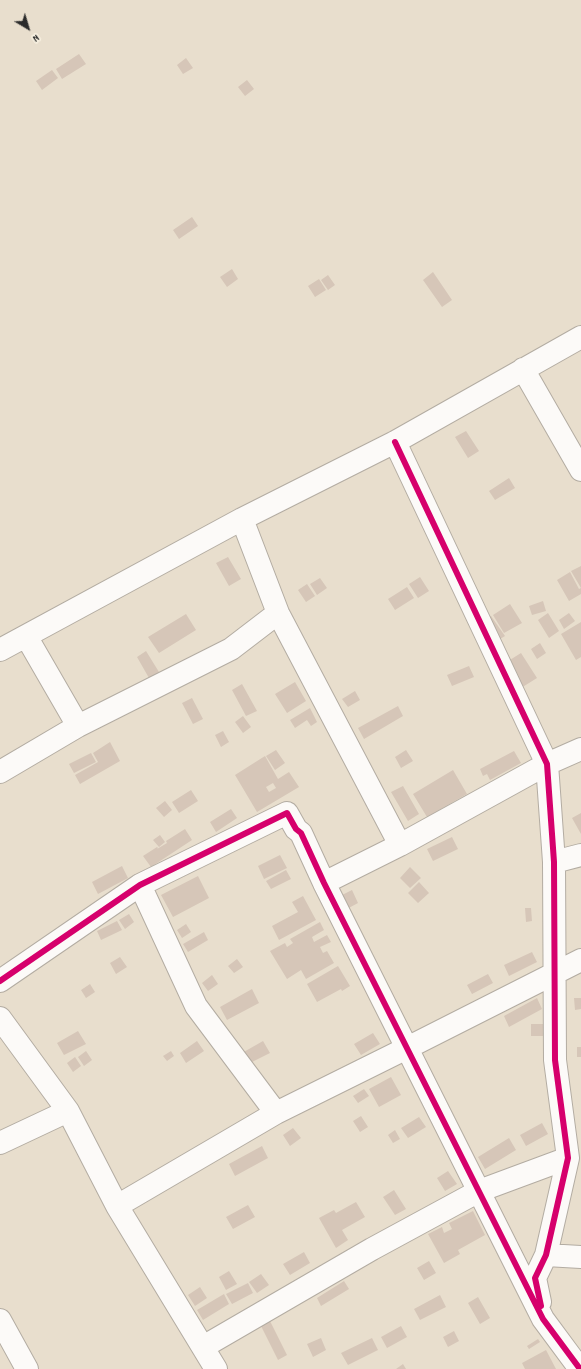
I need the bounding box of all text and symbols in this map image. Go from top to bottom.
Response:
north arrow [8,8,48,48]
text: N [28,29,42,45]

